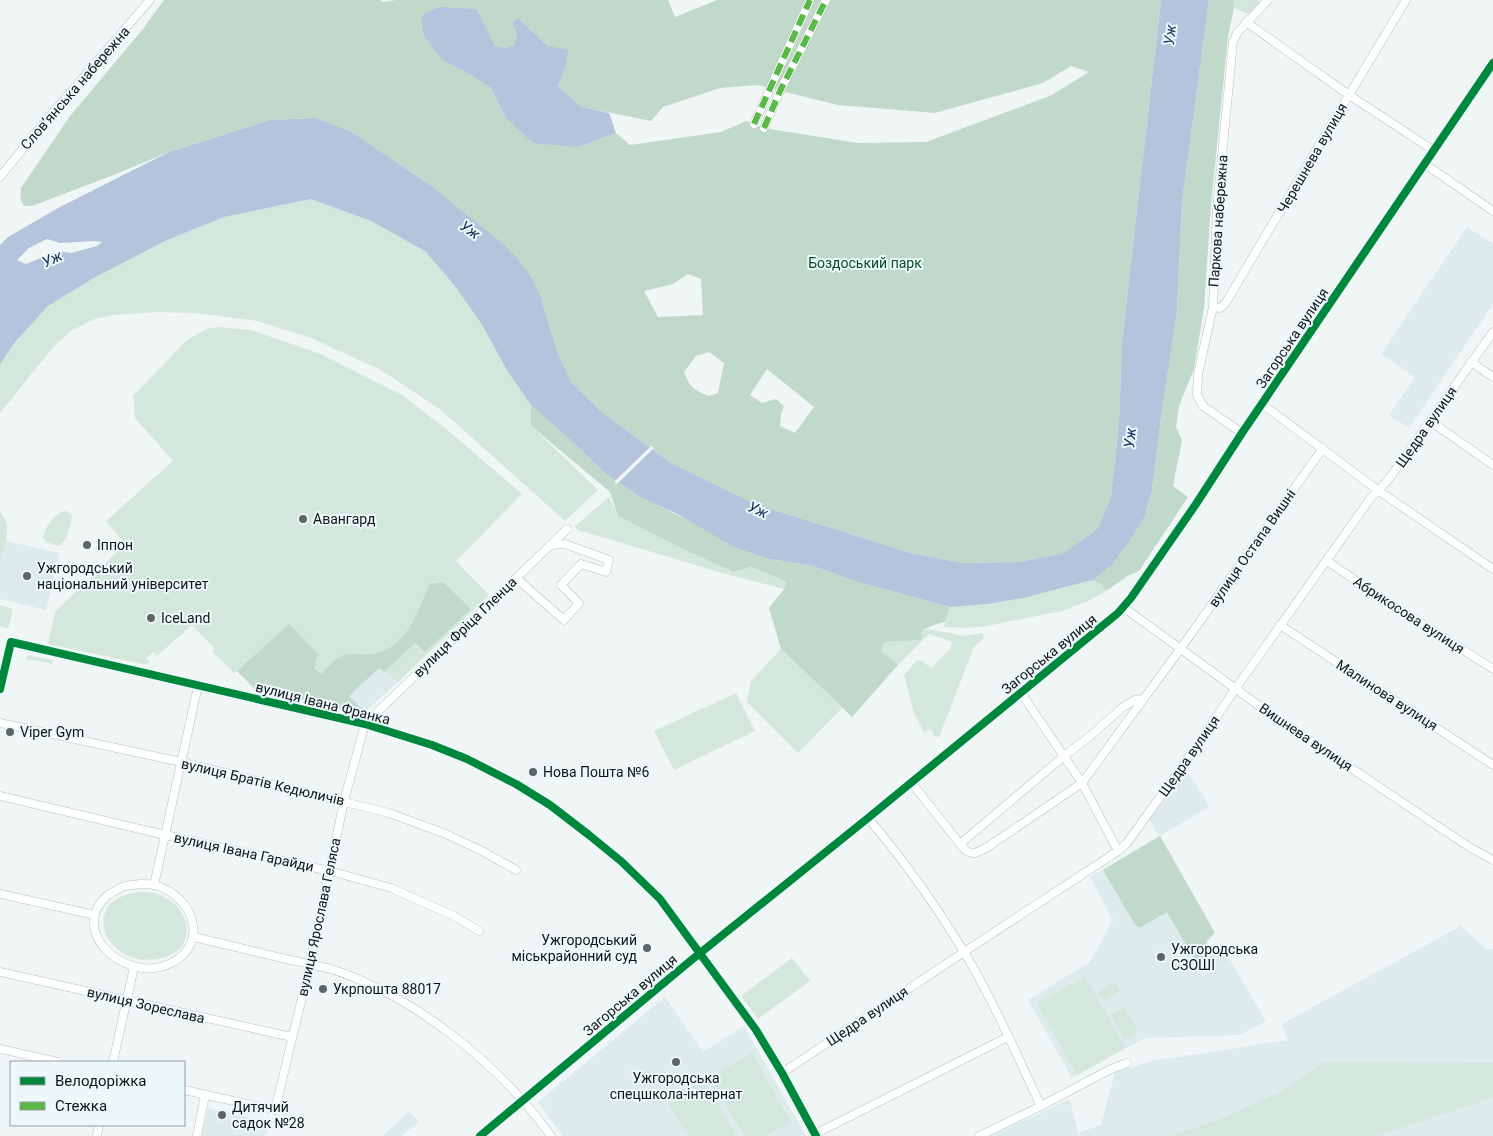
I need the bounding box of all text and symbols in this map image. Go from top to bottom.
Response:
street label: Словʼянська набережна [17,23,133,153]
water label: Уж [1160,23,1180,46]
street label: Черешнева вулиця [1274,100,1350,216]
street label: Паркова набережна [1205,154,1231,288]
water label: Уж [457,217,484,244]
water label: Уж [39,246,66,271]
park label: Боздоський парк [808,255,922,271]
street label: Загорська вулиця [1252,285,1332,391]
street label: Щедра вулиця [1392,384,1460,470]
water label: Уж [1120,426,1140,449]
street label: вулиця Остапа Вишні [1205,486,1299,610]
water label: Уж [745,498,772,523]
place label: Авангард [313,511,376,527]
marker: Авангард [297,513,309,525]
place label: Іппон [97,537,133,553]
marker: Іппон [81,539,93,551]
place label: Ужгородський національний університет [37,560,209,592]
marker: Ужгородський національний університет [21,570,33,582]
street label: Абрикосова вулиця [1351,573,1467,657]
street label: вулиця Фріца Гленца [410,574,520,680]
place label: IceLand [161,610,210,626]
street label: Загорська вулиця [998,611,1100,697]
marker: IceLand [145,612,157,624]
street label: Малинова вулиця [1333,656,1441,734]
street label: вулиця Івана Франка [254,679,392,727]
street label: Вишнева вулиця [1256,700,1356,774]
street label: Щедра вулиця [1155,713,1223,799]
place label: Viper Gym [20,724,84,740]
marker: Viper Gym [4,726,16,738]
street label: вулиця Братів Кедюличів [180,755,346,809]
place label: Нова Пошта №6 [543,764,649,780]
marker: Нова Пошта №6 [527,766,539,778]
street label: вулиця Івана Гарайди [173,829,315,875]
street label: вулиця Ярослава Геляса [294,836,344,998]
place label: Ужгородський міськрайонний суд [511,932,638,964]
place label: Ужгородська СЗОШІ [1171,941,1258,973]
marker: Ужгородський міськрайонний суд [641,942,653,954]
street label: Загорська вулиця [580,951,680,1039]
marker: Ужгородська СЗОШІ [1155,951,1167,963]
place label: Укрпошта 88017 [333,981,441,997]
marker: Укрпошта 88017 [317,983,329,995]
street label: Щедра вулиця [823,983,911,1049]
street label: вулиця Зореслава [86,984,206,1026]
marker: Ужгородська спецшкола-інтернат [670,1056,682,1068]
legend [10,1061,185,1126]
place label: Ужгородська спецшкола-інтернат [610,1070,743,1102]
text: Велодоріжка [55,1072,146,1090]
text: Стежка [55,1097,107,1115]
place label: Дитячий садок №28 [232,1099,305,1131]
marker: Дитячий садок №28 [216,1109,228,1121]

